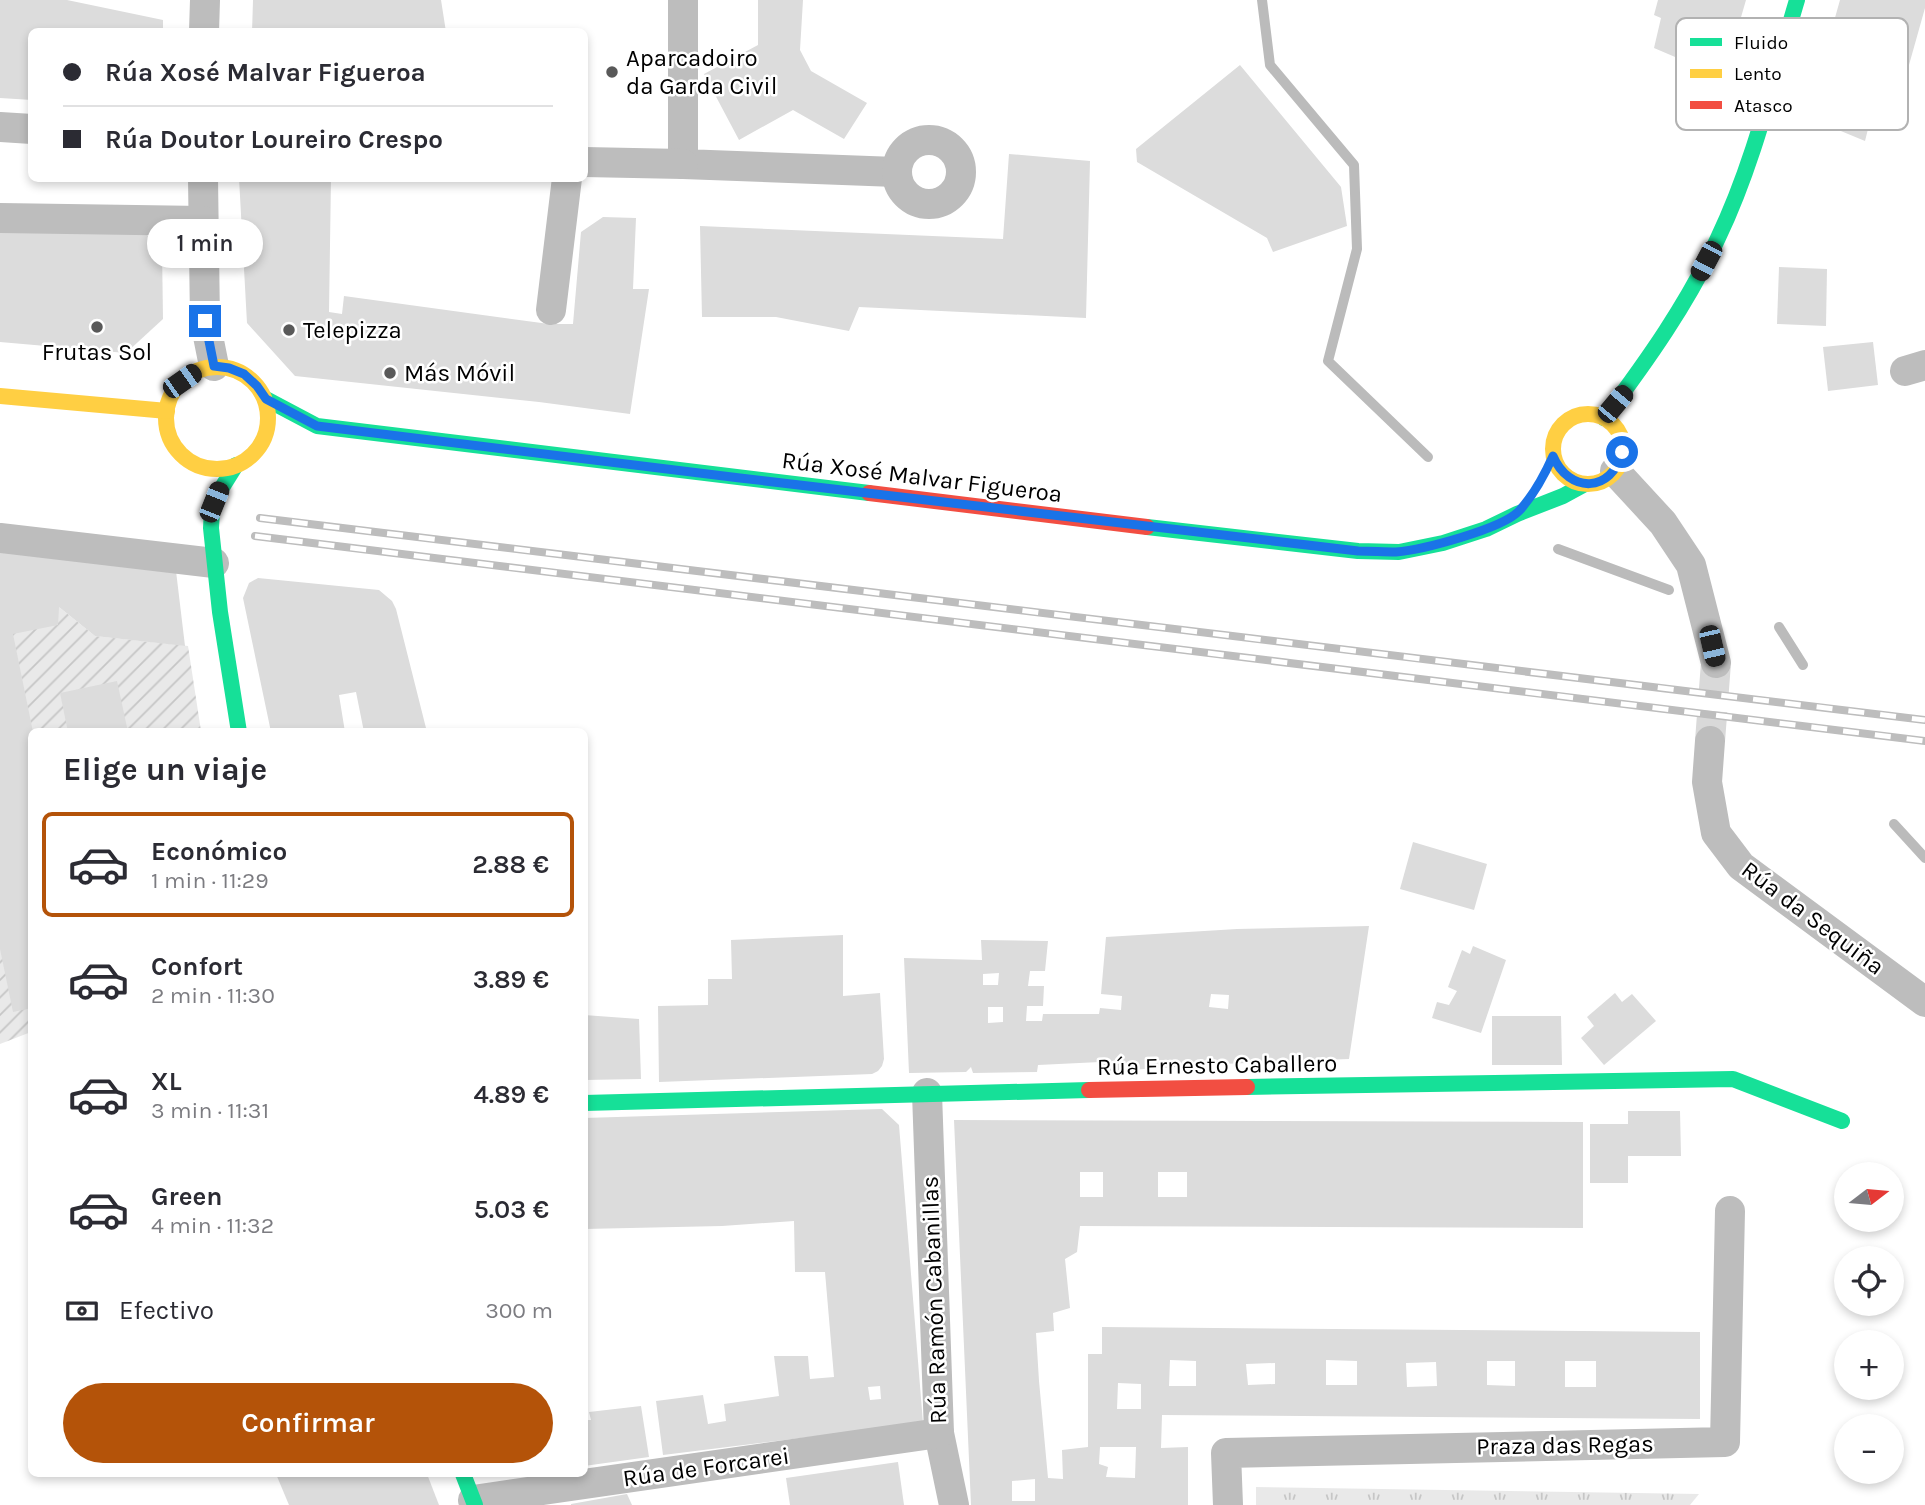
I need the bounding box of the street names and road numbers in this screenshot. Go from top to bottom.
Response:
street label: Rúa Xosé Malvar Figueroa [780,446,1064,508]
street label: Rúa da Sequiña [1736,855,1890,981]
street label: Rúa Ernesto Caballero [1097,1049,1337,1081]
street label: Rúa Ramón Cabanillas [916,1176,952,1424]
street label: Praza das Regas [1476,1429,1654,1461]
street label: Rúa de Forcarei [621,1441,791,1493]

